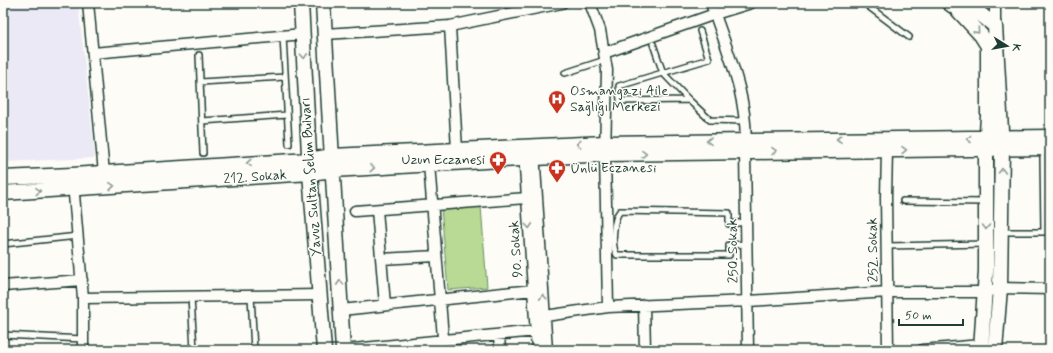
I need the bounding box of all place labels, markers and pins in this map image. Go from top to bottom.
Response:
place label: Osmangazi Aile Sağlığı Merkezi [570,82,668,116]
hospital icon: Osmangazi Aile Sağlığı Merkezi [547,89,567,114]
pharmacy icon: Uzun Eczanesi [488,150,508,175]
place label: Uzun Eczanesi [402,151,485,169]
pharmacy icon: Ünlü Eczanesi [547,158,567,183]
place label: Ünlü Eczanesi [570,159,656,177]

